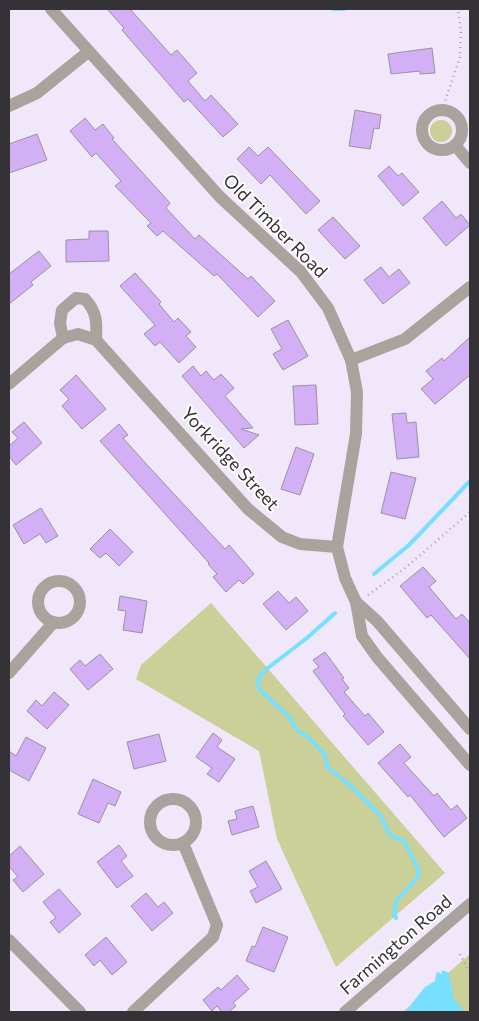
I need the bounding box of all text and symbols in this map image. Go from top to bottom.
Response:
street label: Old Timber Road [219,169,332,282]
street label: Yorkridge Street [177,402,284,515]
street label: Farmington Road [335,890,456,999]

